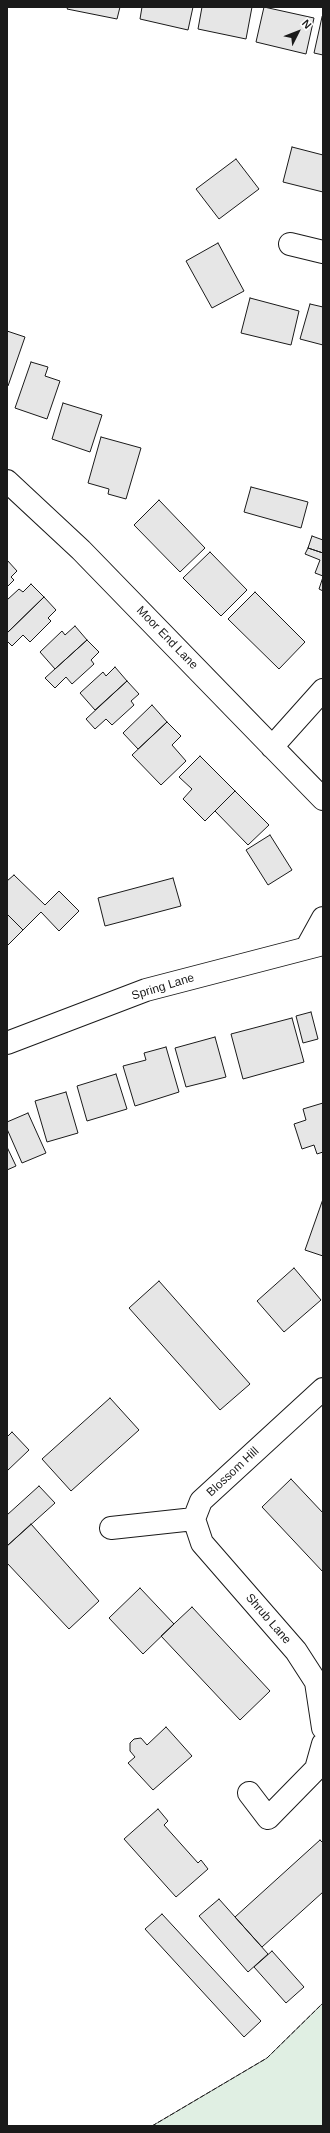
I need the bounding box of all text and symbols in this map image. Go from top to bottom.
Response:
north arrow [278,12,318,52]
text: N [300,17,314,31]
street label: Moor End Lane [133,603,201,673]
street label: Spring Lane [130,971,196,1003]
street label: Blossom Hill [204,1444,262,1500]
street label: Shrub Lane [242,1591,294,1647]

